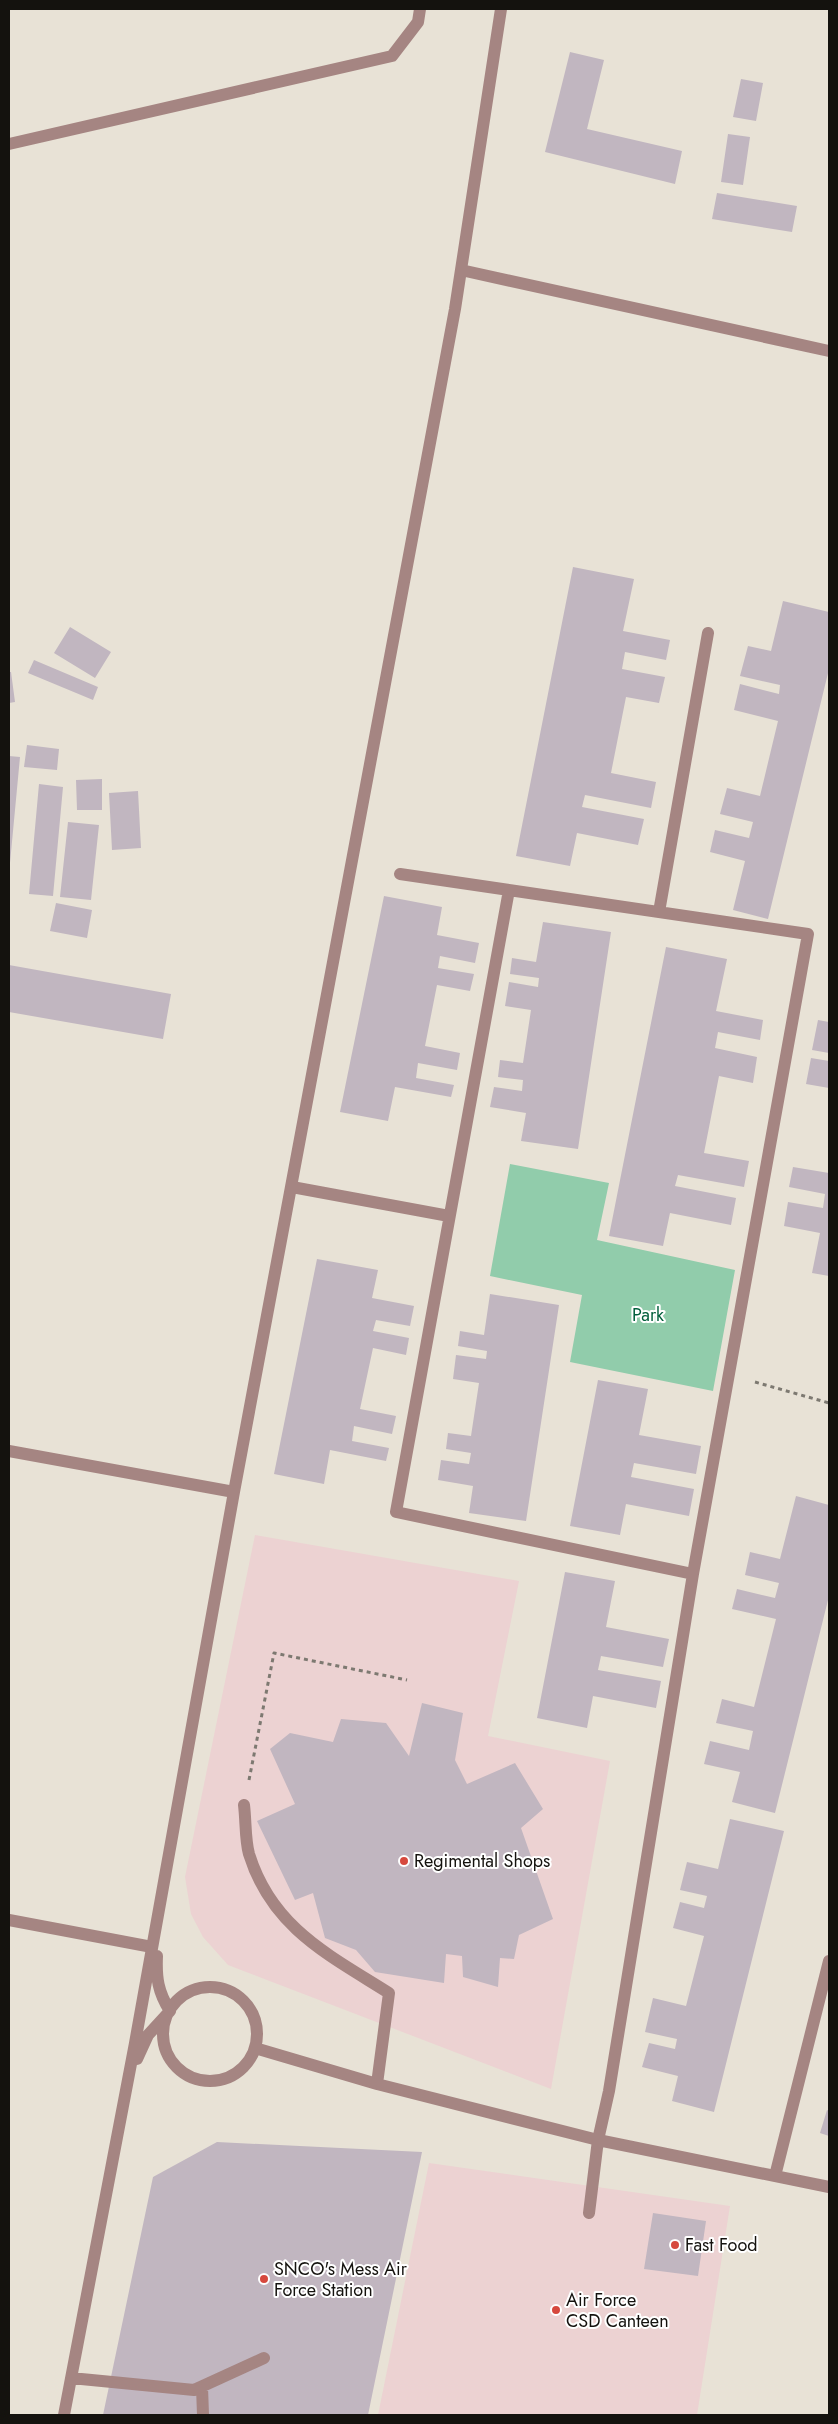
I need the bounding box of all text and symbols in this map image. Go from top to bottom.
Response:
park label: Park [632,1302,664,1328]
place label: Regimental Shops [414,1848,550,1874]
marker: Regimental Shops [398,1855,410,1867]
place label: Fast Food [685,2232,757,2258]
marker: Fast Food [669,2239,681,2251]
place label: SNCO's Mess Air Force Station [274,2256,408,2303]
marker: SNCO's Mess Air Force Station [258,2273,270,2285]
place label: Air Force CSD Canteen [566,2287,669,2334]
marker: Air Force CSD Canteen [550,2304,562,2316]

